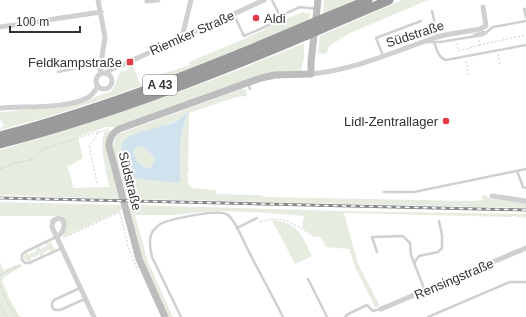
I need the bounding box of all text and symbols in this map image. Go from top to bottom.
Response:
scale bar [10,8,80,34]
street label: Riemker Straße [147,8,237,58]
place label: Aldi [264,11,286,26]
marker: Aldi [251,13,261,23]
text: 100 m [16,15,49,29]
street label: Südstraße [384,18,446,50]
place label: Feldkampstraße [28,55,122,70]
marker: Feldkampstraße [125,57,135,67]
road number: A 43 [143,75,177,95]
place label: Lidl-Zentrallager [344,114,439,129]
marker: Lidl-Zentrallager [441,116,451,126]
street label: Südstraße [115,150,145,212]
street label: Rensingstraße [412,256,496,302]

